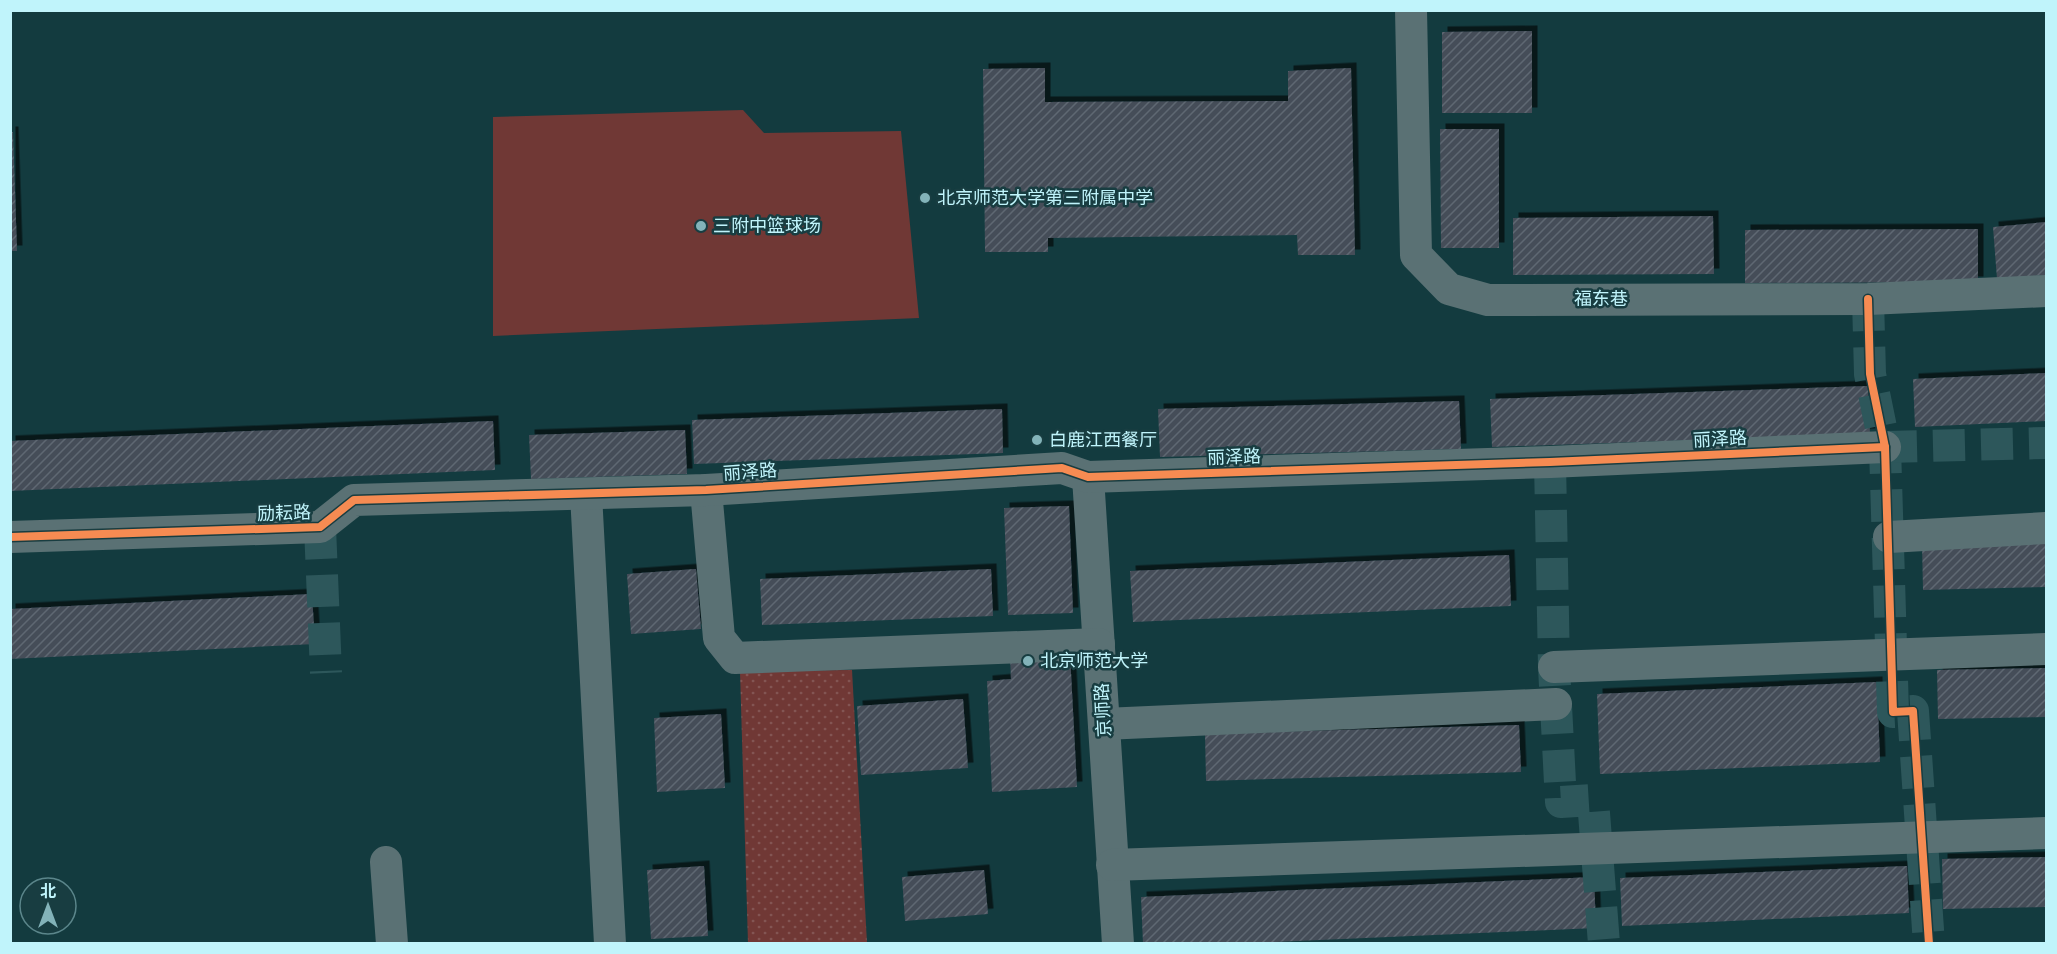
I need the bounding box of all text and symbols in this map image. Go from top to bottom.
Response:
place label: 北京师范大学第三附属中学 [937,187,1153,209]
marker: 北京师范大学第三附属中学 [918,191,932,205]
place label: 三附中篮球场 [713,215,821,237]
marker: 三附中篮球场 [694,219,708,233]
street label: 福东巷 [1574,288,1628,310]
street label: 丽泽路 [1692,427,1748,451]
place label: 白鹿江西餐厅 [1049,429,1157,451]
marker: 白鹿江西餐厅 [1030,433,1044,447]
street label: 丽泽路 [1207,445,1261,469]
street label: 丽泽路 [722,459,778,485]
street label: 励耘路 [257,501,311,525]
place label: 北京师范大学 [1040,650,1148,672]
marker: 北京师范大学 [1021,654,1035,668]
street label: 京师路 [1091,682,1115,738]
north arrow [18,876,78,936]
text: 北 [40,882,56,901]

